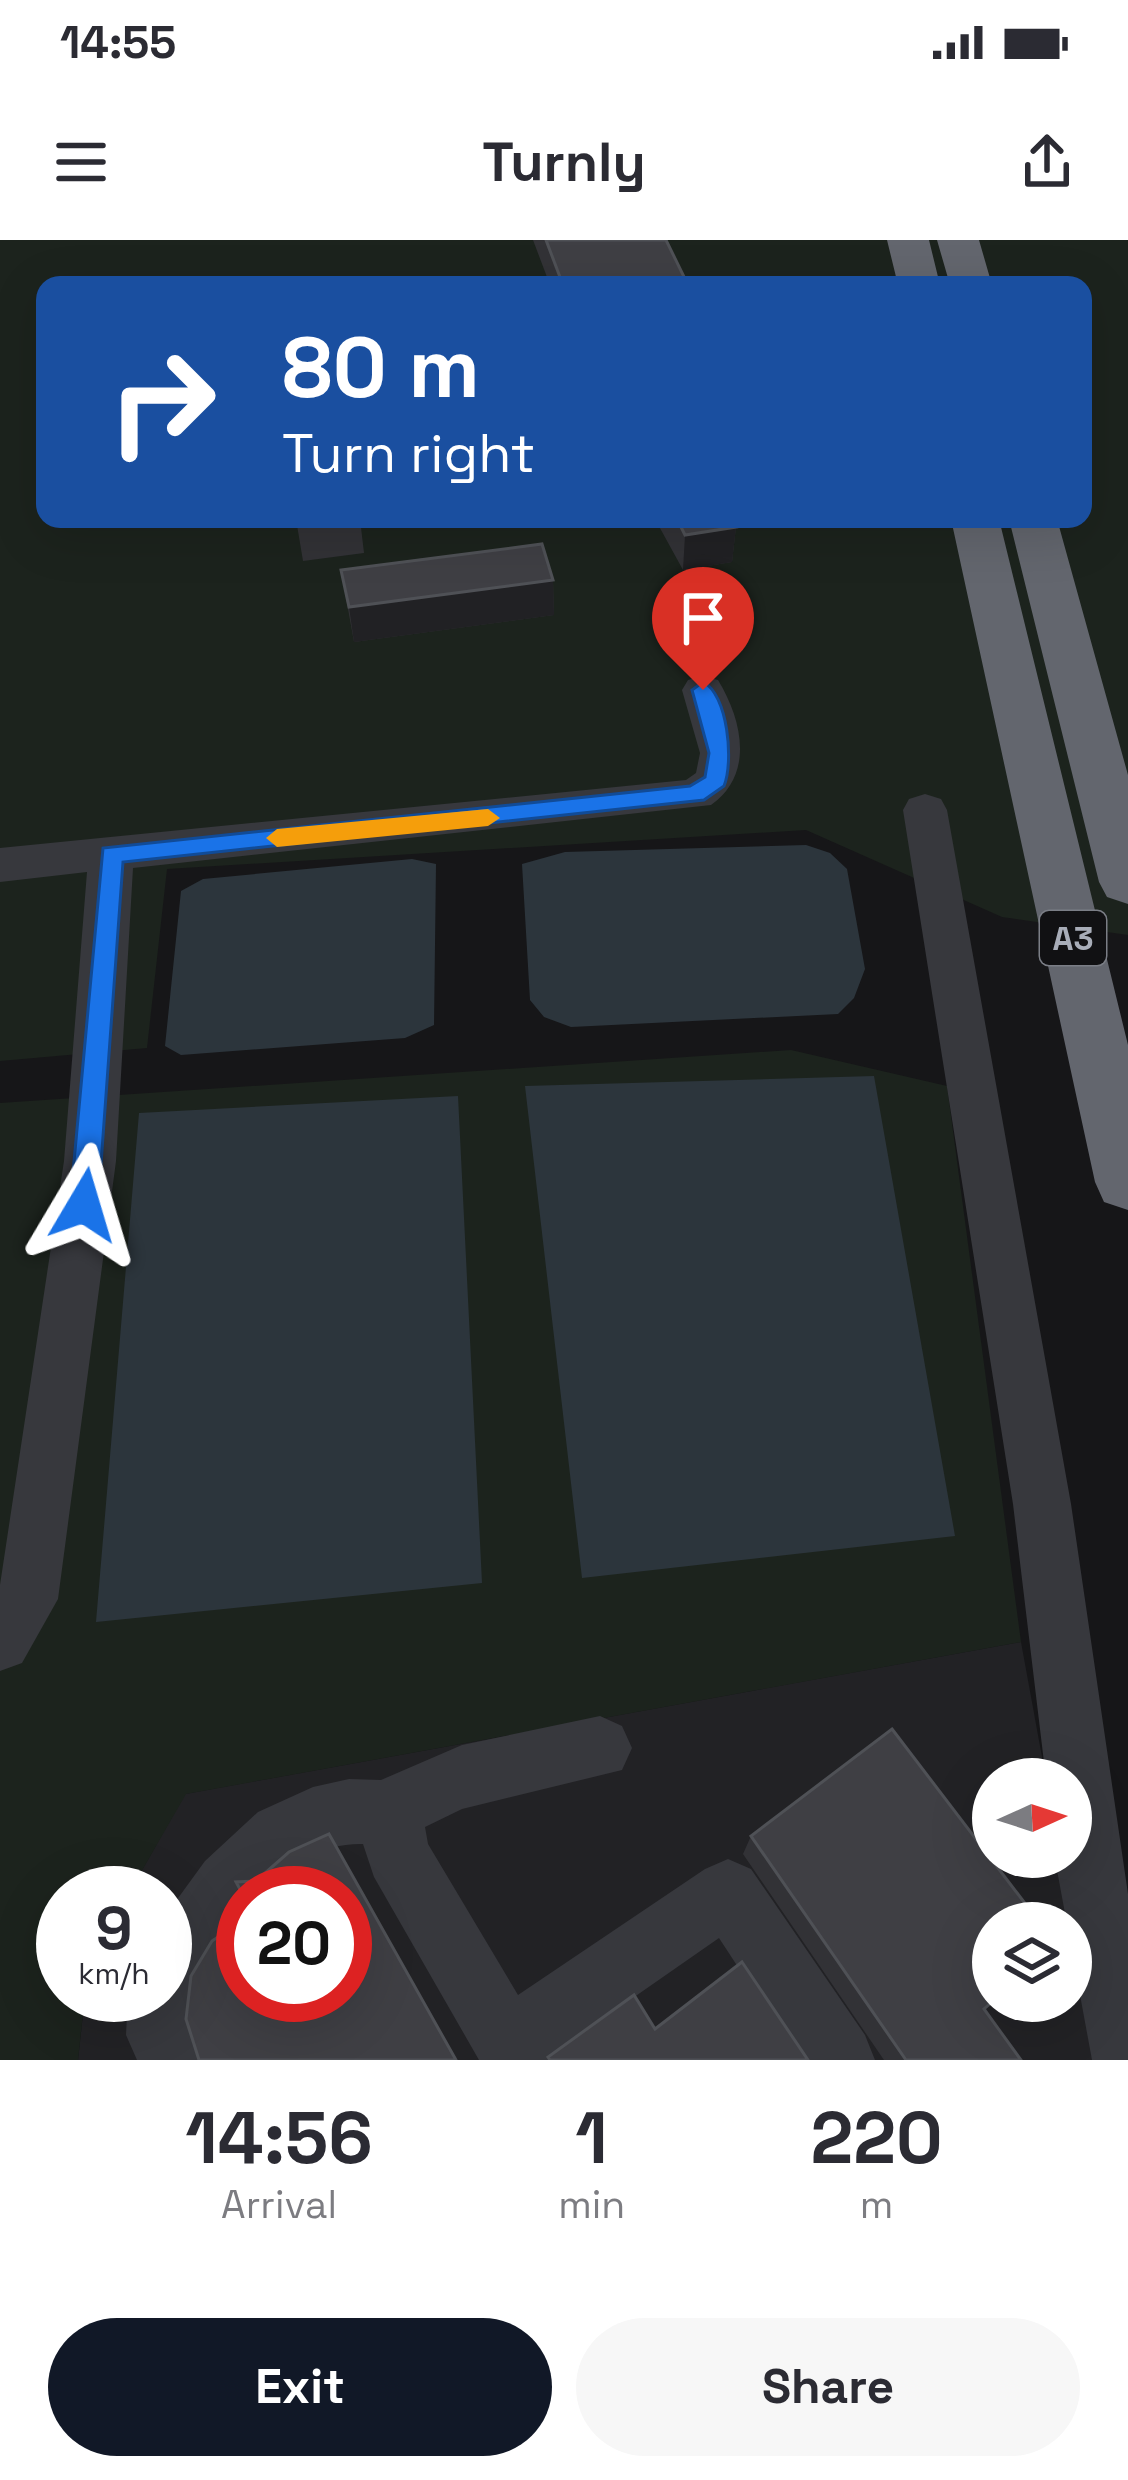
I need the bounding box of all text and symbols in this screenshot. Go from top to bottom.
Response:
text: 14:55 [60,14,176,71]
text: Turnly [482,128,646,197]
icon: menu [48,129,114,195]
icon: share [1014,129,1080,195]
text: 80 m [282,314,480,422]
icon: right [84,324,240,480]
text: Turn right [282,419,535,488]
pin [652,567,754,690]
icon: arrive [670,585,736,651]
road number: A3 [1040,911,1106,965]
position arrow [21,1142,147,1268]
north arrow [972,1758,1092,1878]
map controls [972,1758,1092,2022]
speed limit sign: 20 [216,1866,372,2022]
text: 9 [95,1890,133,1967]
button: layers [972,1902,1092,2022]
text: km/h [78,1954,150,1993]
text: 14:56 [185,2092,373,2184]
text: 1 [575,2092,608,2184]
text: 220 [810,2092,943,2184]
text: Arrival [221,2180,337,2229]
text: min [558,2180,625,2229]
text: m [860,2180,893,2229]
button: Exit [48,2318,552,2456]
button: Share [576,2318,1080,2456]

